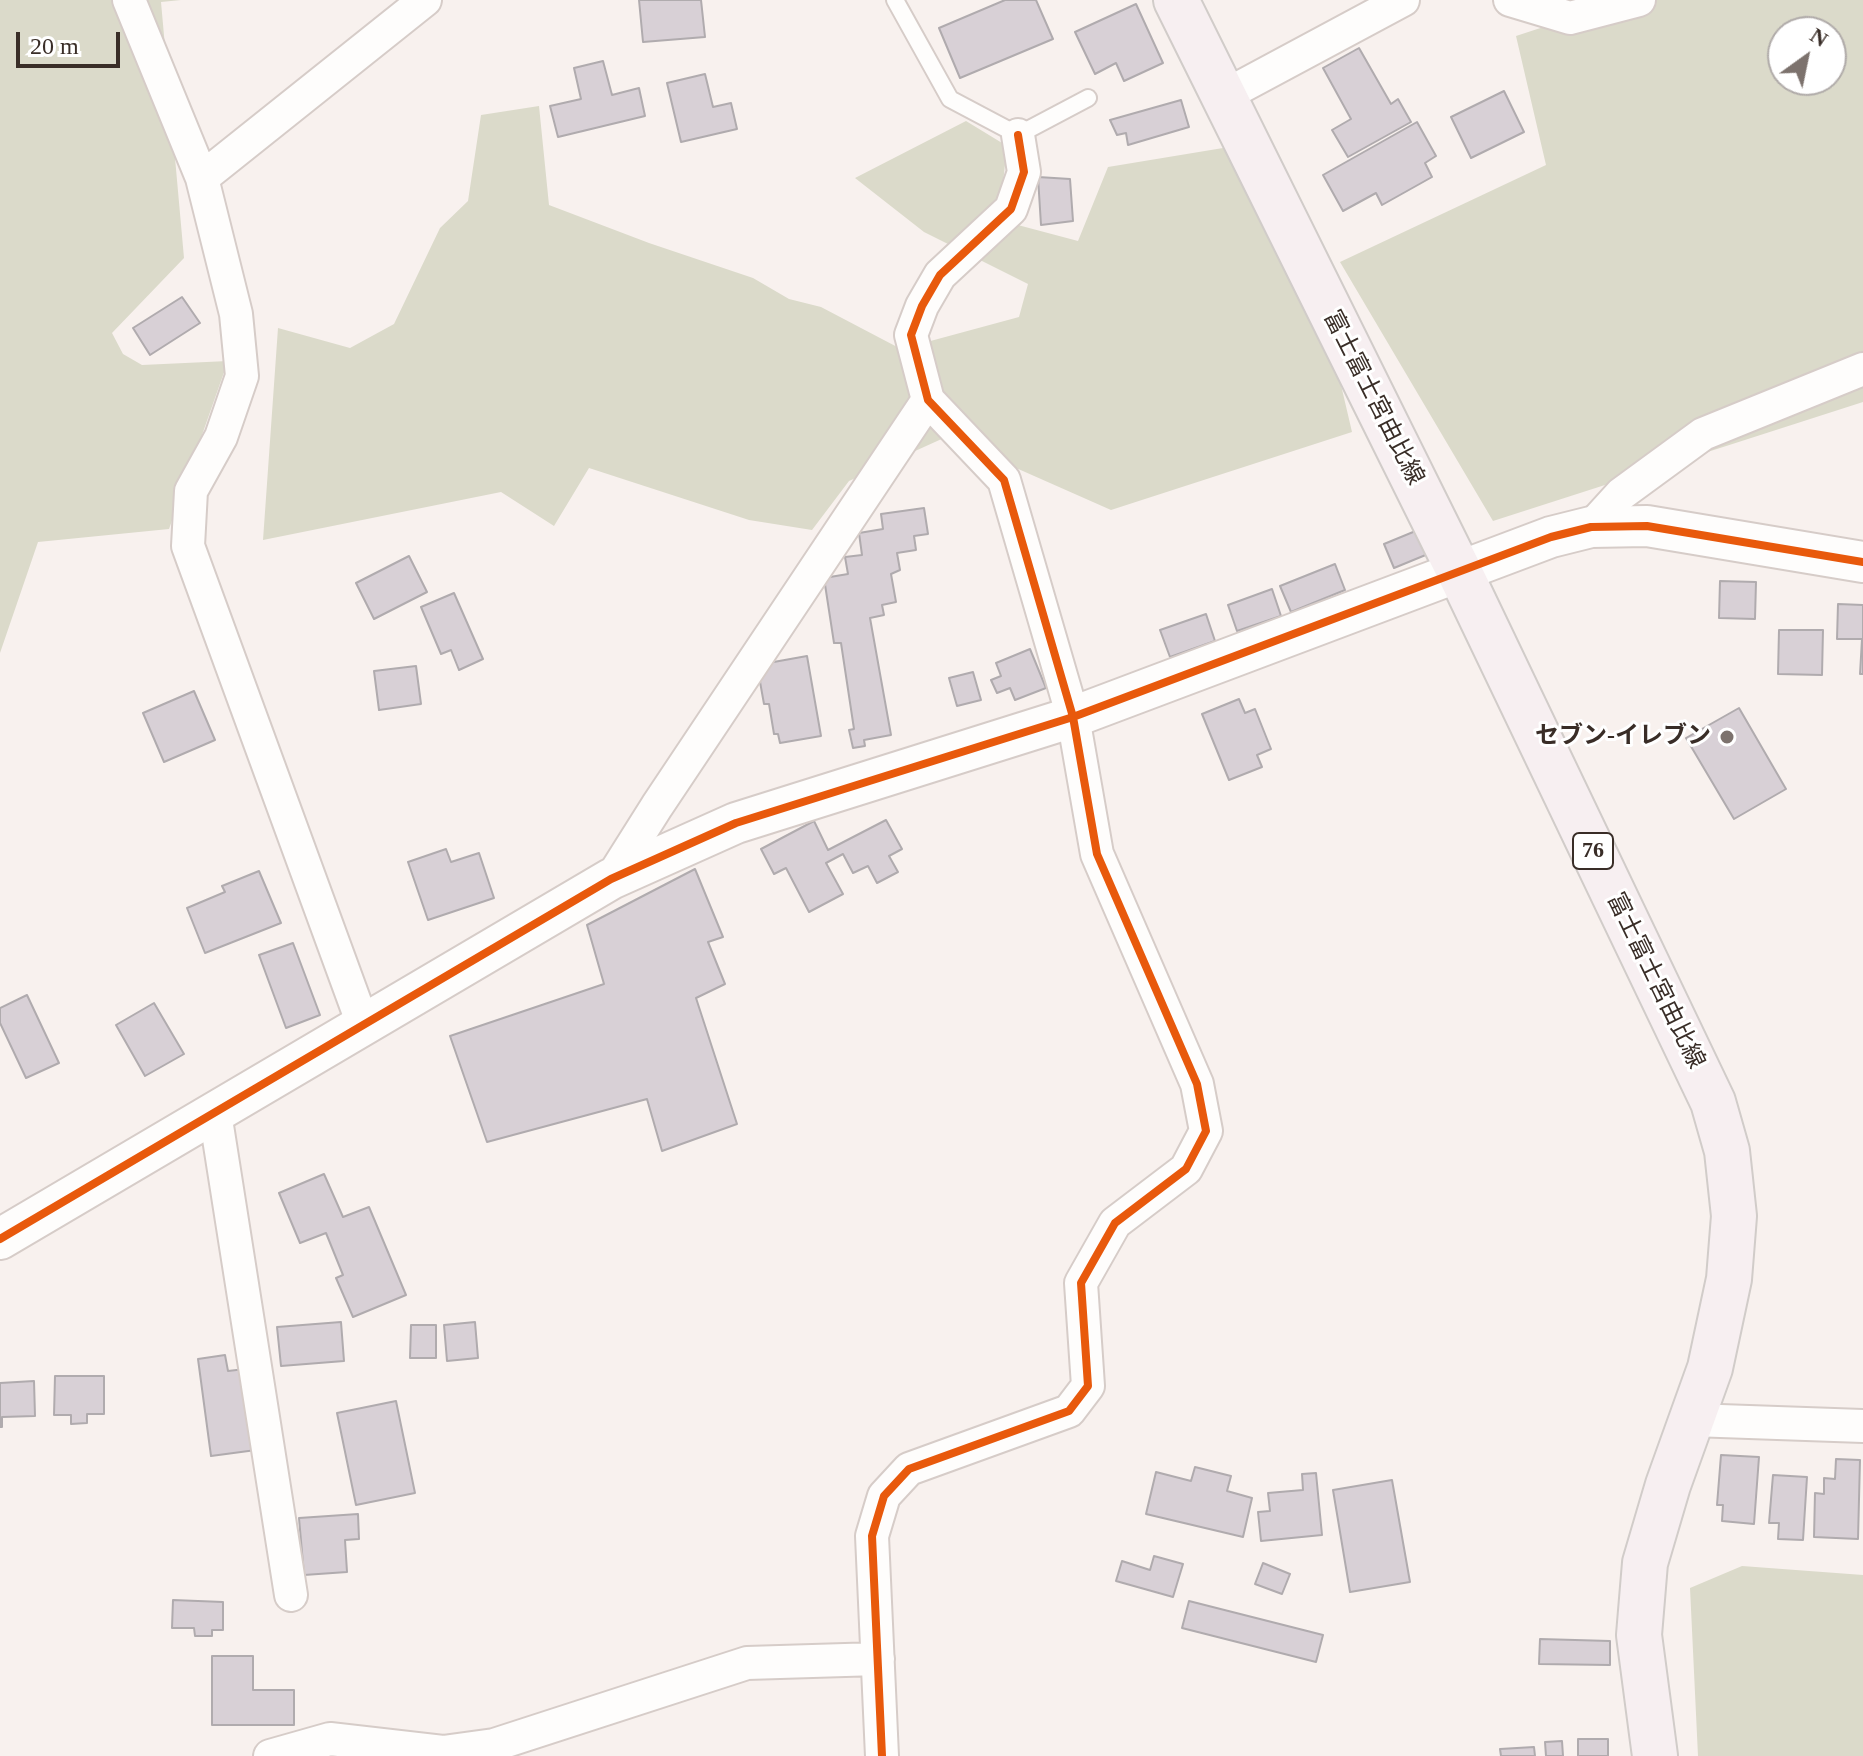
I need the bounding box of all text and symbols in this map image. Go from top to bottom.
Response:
scale bar [20,16,124,66]
north arrow [1767,16,1847,96]
text: N [1806,22,1833,52]
text: 20 m [30,33,79,59]
street label: 富士富士宮由比線 [1317,306,1429,490]
place label: セブン-イレブン [1535,723,1711,751]
marker: セブン-イレブン [1718,728,1736,746]
road number: 76 [1573,833,1613,869]
street label: 富士富士宮由比線 [1600,888,1710,1074]

